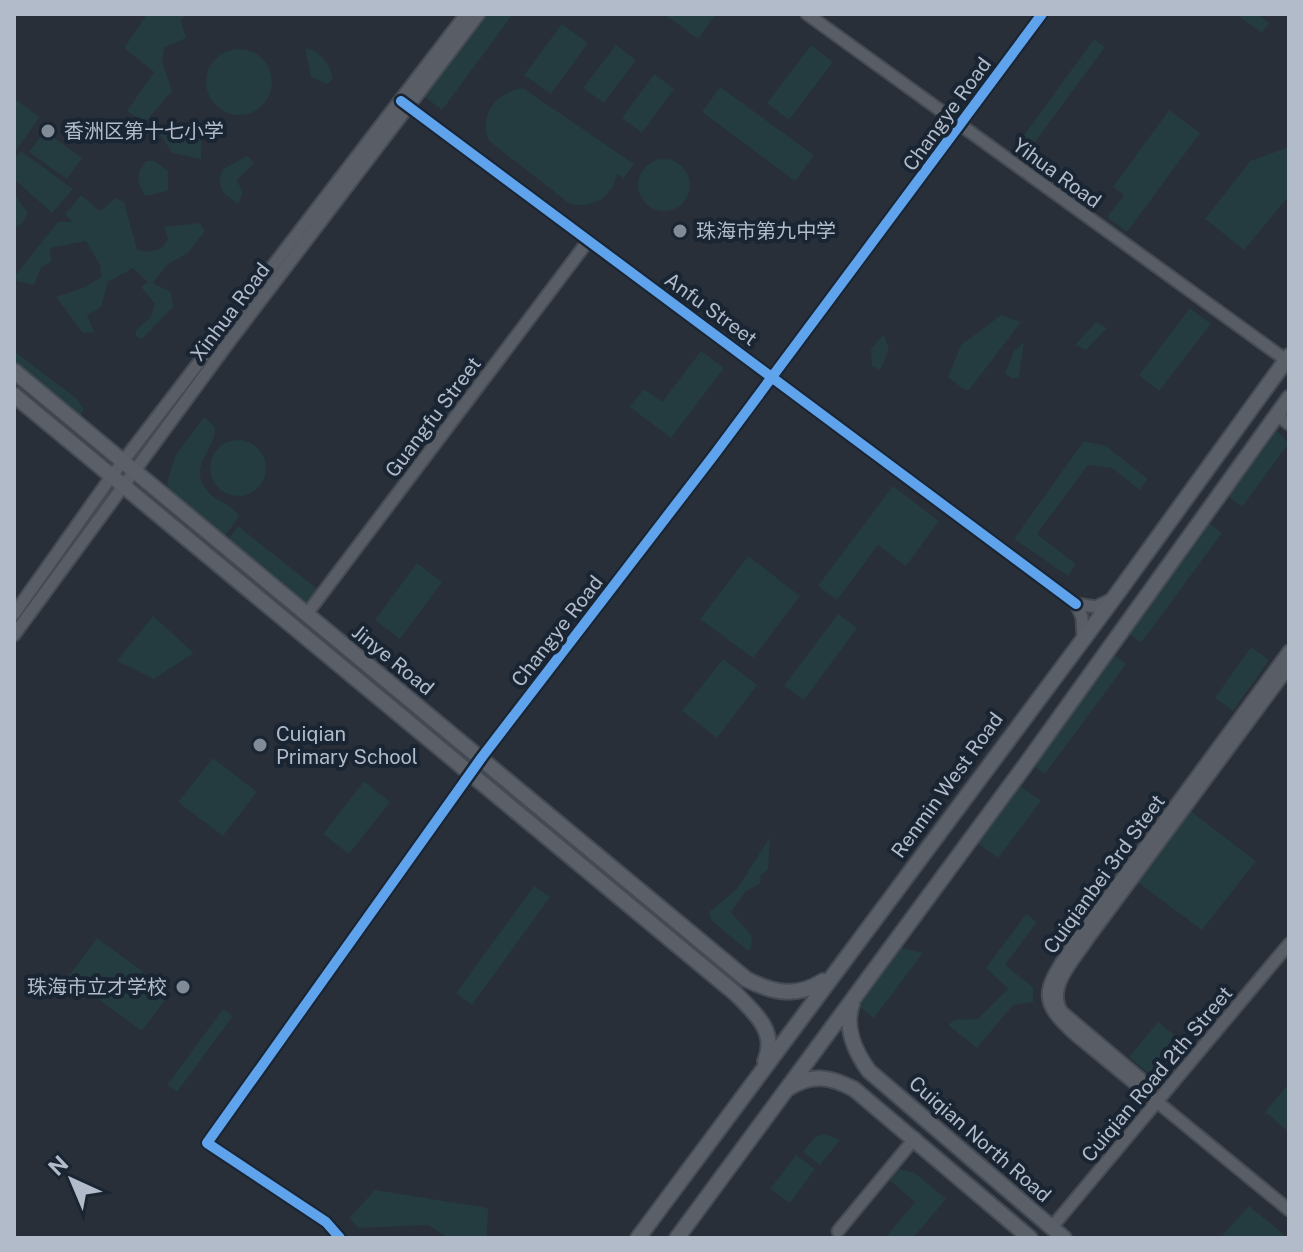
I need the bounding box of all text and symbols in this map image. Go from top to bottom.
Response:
street label: Changye Road [898,53,996,175]
place label: 香洲区第十七小学 [64,119,224,143]
marker: 香洲区第十七小学 [39,122,57,140]
street label: Yihua Road [1008,133,1106,213]
place label: 珠海市第九中学 [696,219,836,243]
marker: 珠海市第九中学 [671,222,689,240]
street label: Xinhua Road [185,258,275,366]
street label: Anfu Street [660,267,762,351]
street label: Guangfu Street [380,352,486,482]
street label: Changye Road [506,571,608,691]
street label: Jinye Road [347,620,439,700]
street label: Renmin West Road [886,708,1008,862]
place label: Cuiqian Primary School [276,722,418,769]
marker: Cuiqian Primary School [251,736,269,754]
street label: Cuiqianbei 3rd Steet [1038,790,1170,958]
place label: 珠海市立才学校 [27,975,167,999]
marker: 珠海市立才学校 [174,978,192,996]
street label: Cuiqian Road 2th Street [1077,981,1237,1167]
street label: Cuiqian North Road [904,1071,1056,1207]
north arrow [32,1140,112,1220]
text: N [43,1150,73,1181]

